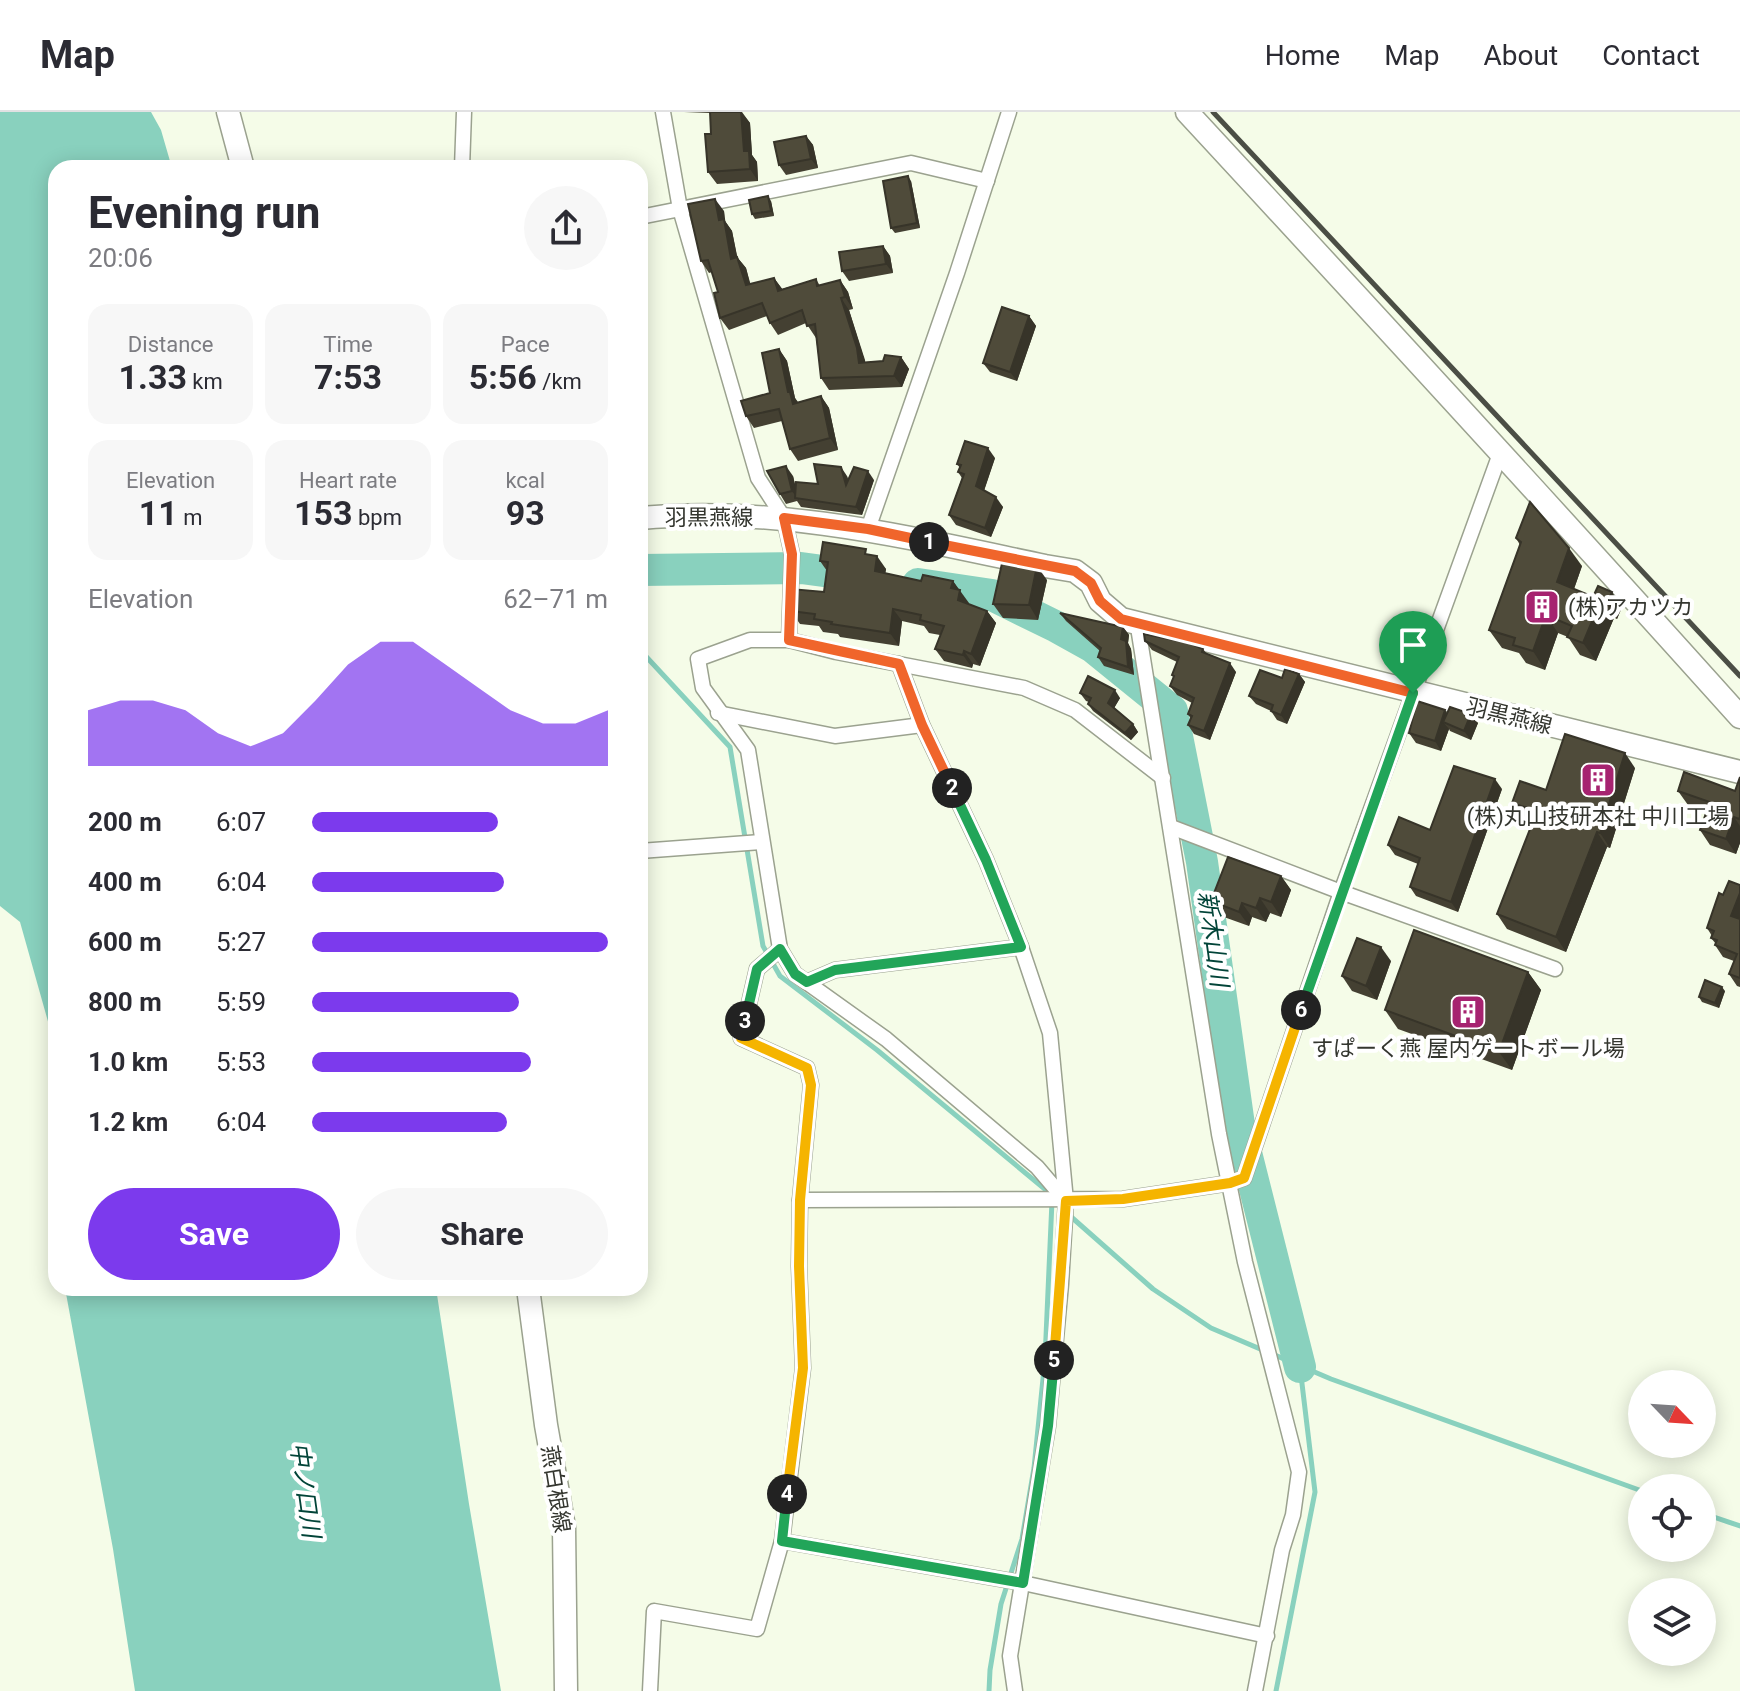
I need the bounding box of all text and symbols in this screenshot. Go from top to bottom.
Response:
text: Map [40,33,115,77]
text: Home [1265,39,1340,72]
text: Map [1384,39,1440,72]
text: About [1484,39,1558,72]
text: Contact [1602,39,1700,72]
button: share [524,186,608,270]
text: Evening run [88,187,320,239]
text: 20:06 [88,243,153,273]
text: Distance [128,332,213,357]
text: Time [323,332,373,357]
text: Pace [501,332,550,357]
text: 1.33 [119,357,187,397]
text: 7:53 [314,357,382,397]
text: 5:56 [469,357,537,397]
text: km [187,369,223,394]
text: /km [537,369,582,394]
text: Elevation [126,468,215,493]
text: Heart rate [299,468,397,493]
text: kcal [505,468,545,493]
text: 11 [139,493,178,533]
text: 153 [294,493,353,533]
text: 93 [506,493,545,533]
text: m [178,505,203,530]
text: bpm [353,505,402,530]
street label: 羽黒燕線 [665,505,753,530]
pin: 1 [909,522,949,562]
text: 1 [923,529,935,554]
text: Elevation [88,584,193,614]
text: 62–71 m [503,584,608,614]
building icon: (株)アカツカ [1523,588,1561,626]
place label: (株)アカツカ [1568,595,1693,621]
pin [1379,611,1447,693]
icon: arrive [1391,623,1435,667]
street label: 羽黒燕線 [1463,693,1555,739]
building icon: (株)丸山技研本社 中川工場 [1579,761,1617,799]
pin: 2 [932,768,972,808]
text: 2 [946,775,958,800]
place label: (株)丸山技研本社 中川工場 [1467,804,1729,830]
text: 200 m [88,807,162,837]
text: 6:07 [216,807,266,837]
text: 400 m [88,867,162,897]
text: 6:04 [216,867,266,897]
water label: 新木山川 [1192,890,1234,991]
text: 600 m [88,927,162,957]
text: 5:27 [216,927,266,957]
text: 800 m [88,987,162,1017]
text: 5:59 [216,987,266,1017]
pin: 6 [1281,990,1321,1030]
building icon: すぱーく燕 屋内ゲートボール場 [1449,993,1487,1031]
text: 6 [1295,997,1307,1022]
pin: 3 [725,1001,765,1041]
text: 3 [739,1008,751,1033]
place label: すぱーく燕 屋内ゲートボール場 [1311,1036,1625,1061]
text: 1.0 km [88,1047,168,1077]
text: 5:53 [216,1047,266,1077]
text: 1.2 km [88,1107,168,1137]
text: 6:04 [216,1107,266,1137]
button: Save [88,1188,340,1280]
button: Share [356,1188,608,1280]
pin: 5 [1034,1340,1074,1380]
text: 5 [1048,1347,1060,1372]
north arrow [1628,1370,1716,1458]
map controls [1628,1370,1716,1666]
water label: 中ノ口川 [284,1441,326,1542]
street label: 燕白根線 [537,1444,575,1534]
pin: 4 [767,1474,807,1514]
button: locate [1628,1474,1716,1562]
text: 4 [781,1481,793,1506]
button: layers [1628,1578,1716,1666]

